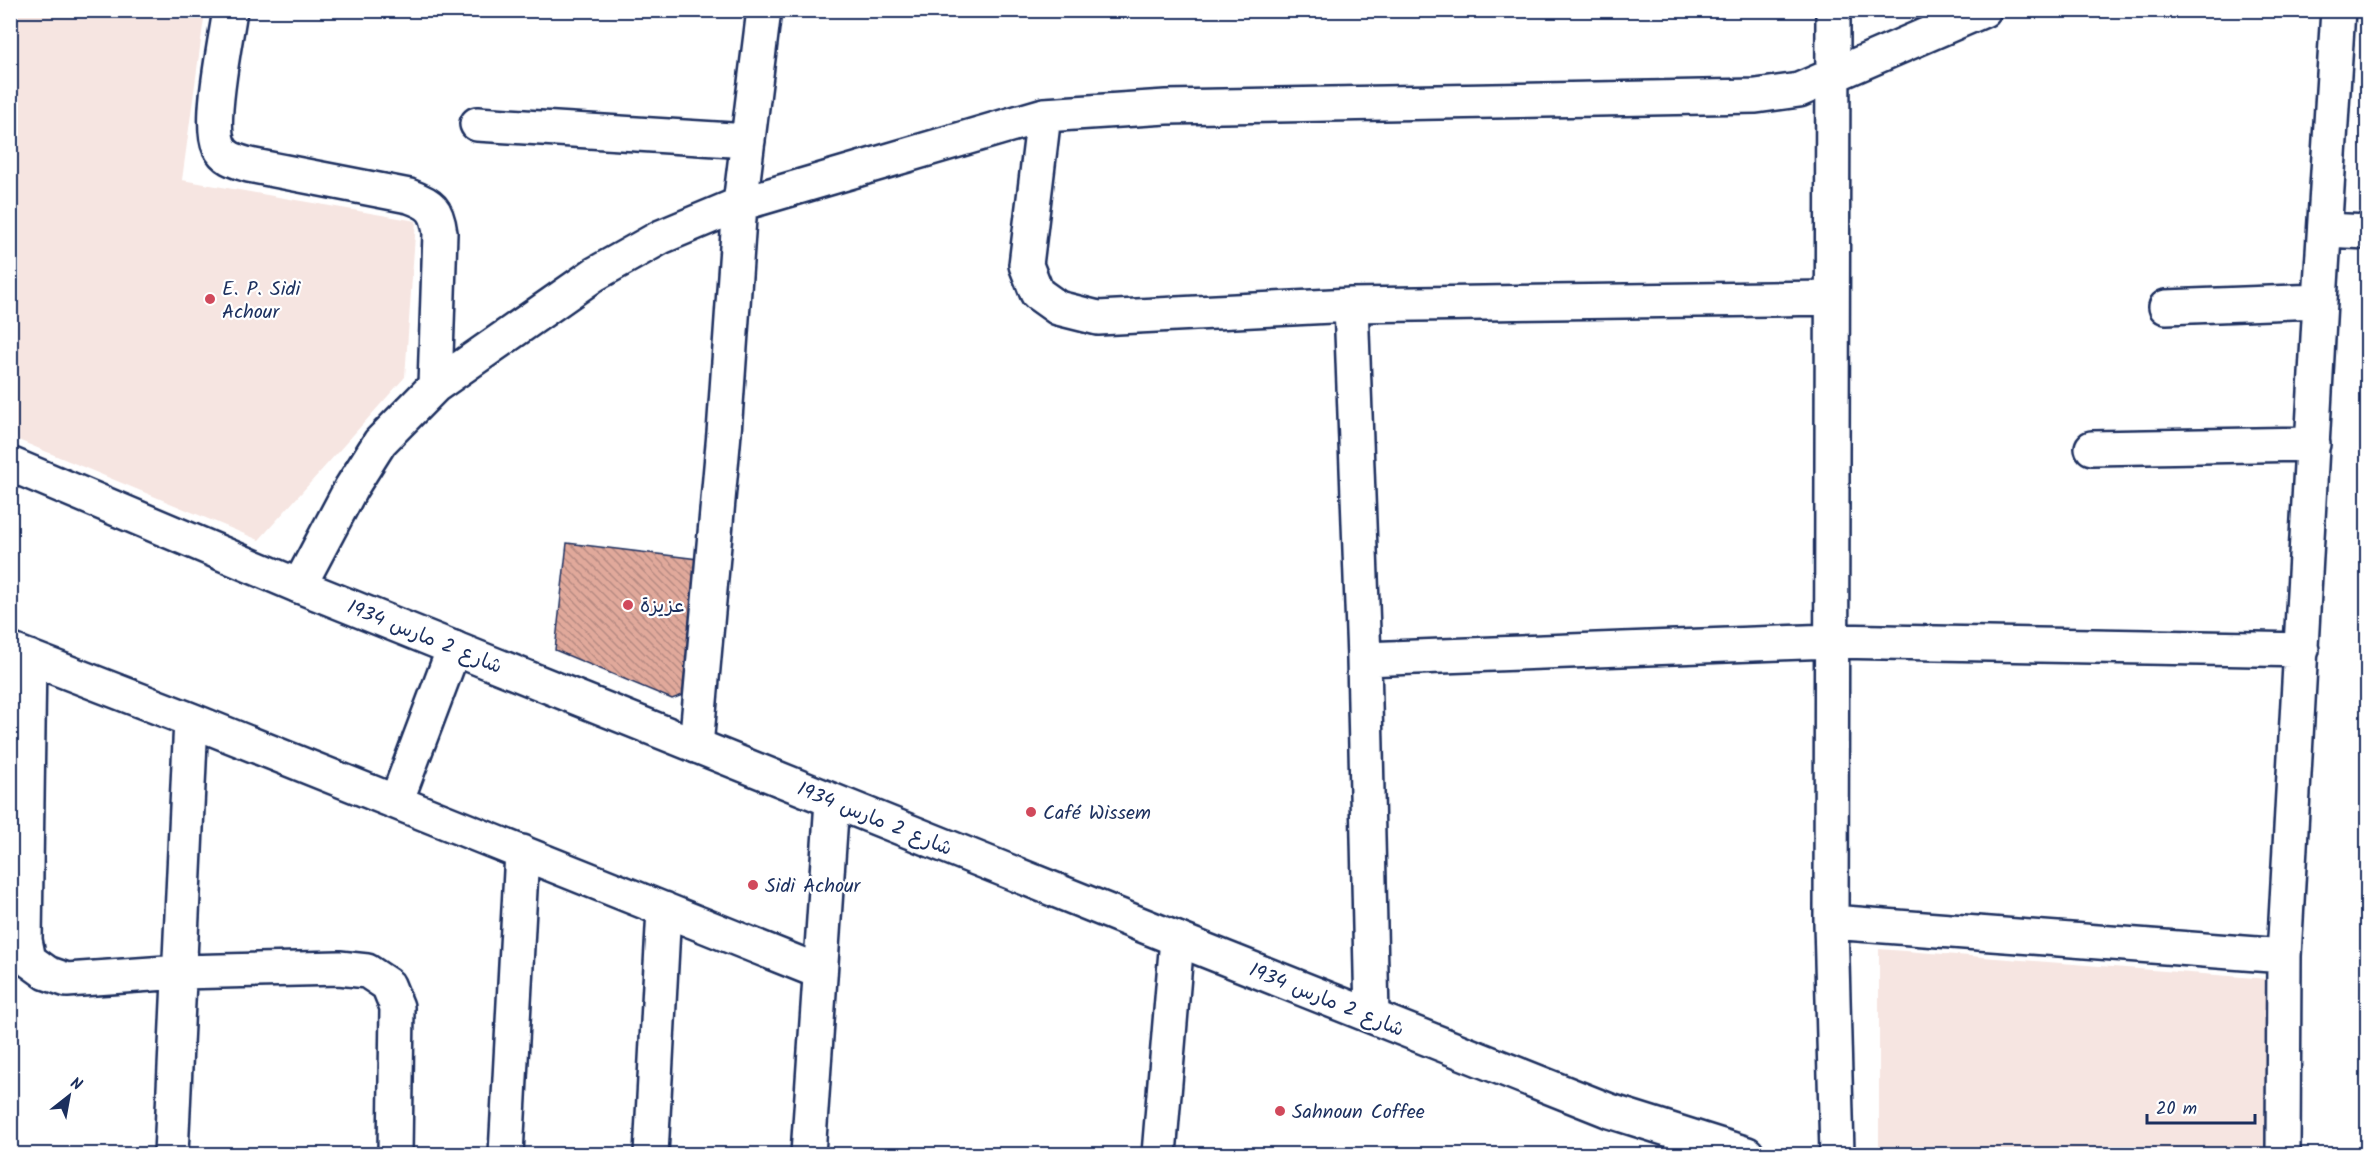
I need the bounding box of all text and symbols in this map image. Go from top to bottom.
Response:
place label: E. P. Sidi Achour [222,274,301,329]
marker: E. P. Sidi Achour [203,292,217,306]
place label: عزيزة [640,591,685,623]
street label: شارع 2 مارس 1934 [342,592,507,684]
marker: عزيزة [621,598,635,612]
street label: شارع 2 مارس 1934 [792,774,957,866]
place label: Café Wissem [1043,798,1151,830]
marker: Café Wissem [1024,805,1038,819]
place label: Sidi Achour [765,871,862,903]
marker: Sidi Achour [746,878,760,892]
street label: شارع 2 مارس 1934 [1244,955,1409,1047]
north arrow [39,1066,99,1126]
text: N [65,1071,87,1098]
scale bar [2147,1087,2255,1125]
text: 20 m [2156,1095,2197,1124]
place label: Sahnoun Coffee [1292,1097,1425,1129]
marker: Sahnoun Coffee [1273,1104,1287,1118]

